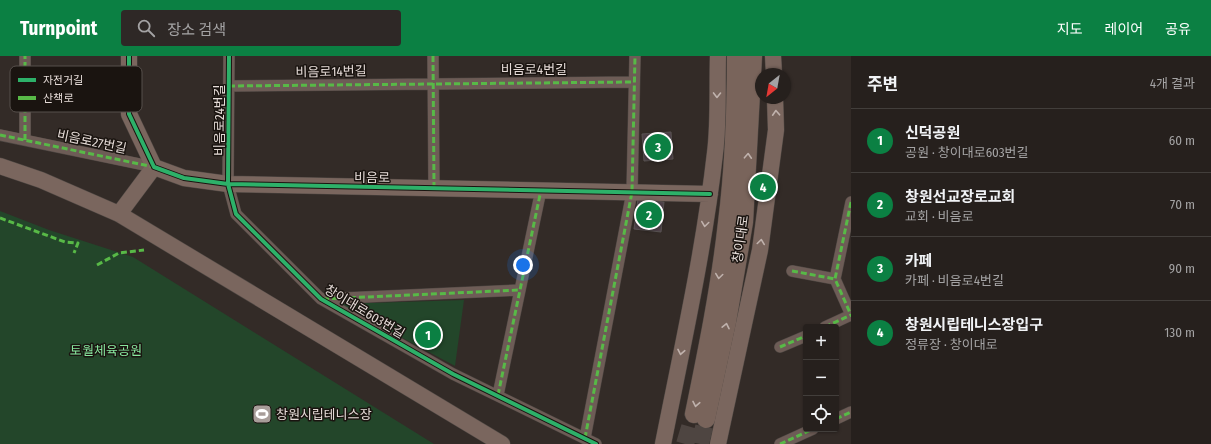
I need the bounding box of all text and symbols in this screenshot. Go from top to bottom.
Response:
search box [121,10,401,46]
text: Turnpoint [20,17,97,40]
icon: search [135,17,157,39]
text: 장소 검색 [167,21,226,39]
text: 지도 [1057,21,1083,38]
text: 레이어 [1105,21,1143,38]
text: 공유 [1165,21,1191,38]
street label: 비음로4번길 [501,62,567,77]
street label: 비음로14번길 [295,63,367,80]
legend [10,66,142,112]
north arrow [755,68,791,104]
text: 자전거길 [43,74,83,87]
text: 주변 [867,74,898,95]
text: 4개 결과 [1150,76,1195,91]
street label: 비음로24번길 [212,84,227,156]
text: 산책로 [43,92,73,105]
one-way arrow [713,92,721,98]
one-way arrow [771,110,780,116]
text: 신덕공원 [905,124,960,142]
street label: 비음로27번길 [56,127,128,156]
pin: 3 [645,132,671,162]
text: 1 [877,133,883,148]
text: 60 m [1169,133,1195,148]
text: 공원 · 창이대로603번길 [905,145,1029,160]
one-way arrow [744,153,752,159]
street label: 비음로 [354,170,390,185]
pin: 4 [750,172,776,202]
text: 창원선교장로교회 [905,188,1015,206]
text: 2 [877,197,883,212]
text: 70 m [1170,197,1195,212]
pin: 2 [636,200,662,230]
text: 교회 · 비음로 [905,209,974,224]
street label: 창이대로 [730,214,751,264]
one-way arrow [701,221,710,227]
one-way arrow [756,238,765,245]
text: 카페 [905,252,933,270]
your location [513,255,533,275]
text: 3 [877,261,883,276]
text: 90 m [1169,261,1195,276]
one-way arrow [715,273,724,279]
text: 카페 · 비음로4번길 [905,273,1004,288]
street label: 창이대로603번길 [322,282,407,341]
text: 창원시립테니스장입구 [905,316,1043,334]
pin: 1 [415,320,441,350]
one-way arrow [721,323,729,330]
map controls [803,324,839,432]
button: + [803,324,839,360]
text: 4 [877,325,883,340]
text: 130 m [1164,325,1195,340]
text: 정류장 · 창이대로 [905,337,998,352]
park label: 토월체육공원 [70,343,142,358]
one-way arrow [677,349,686,355]
button: − [803,360,839,396]
button: locate [803,396,839,432]
one-way arrow [692,401,700,407]
sports icon: 창원시립테니스장 [251,403,273,425]
place label: 창원시립테니스장 [276,407,372,422]

